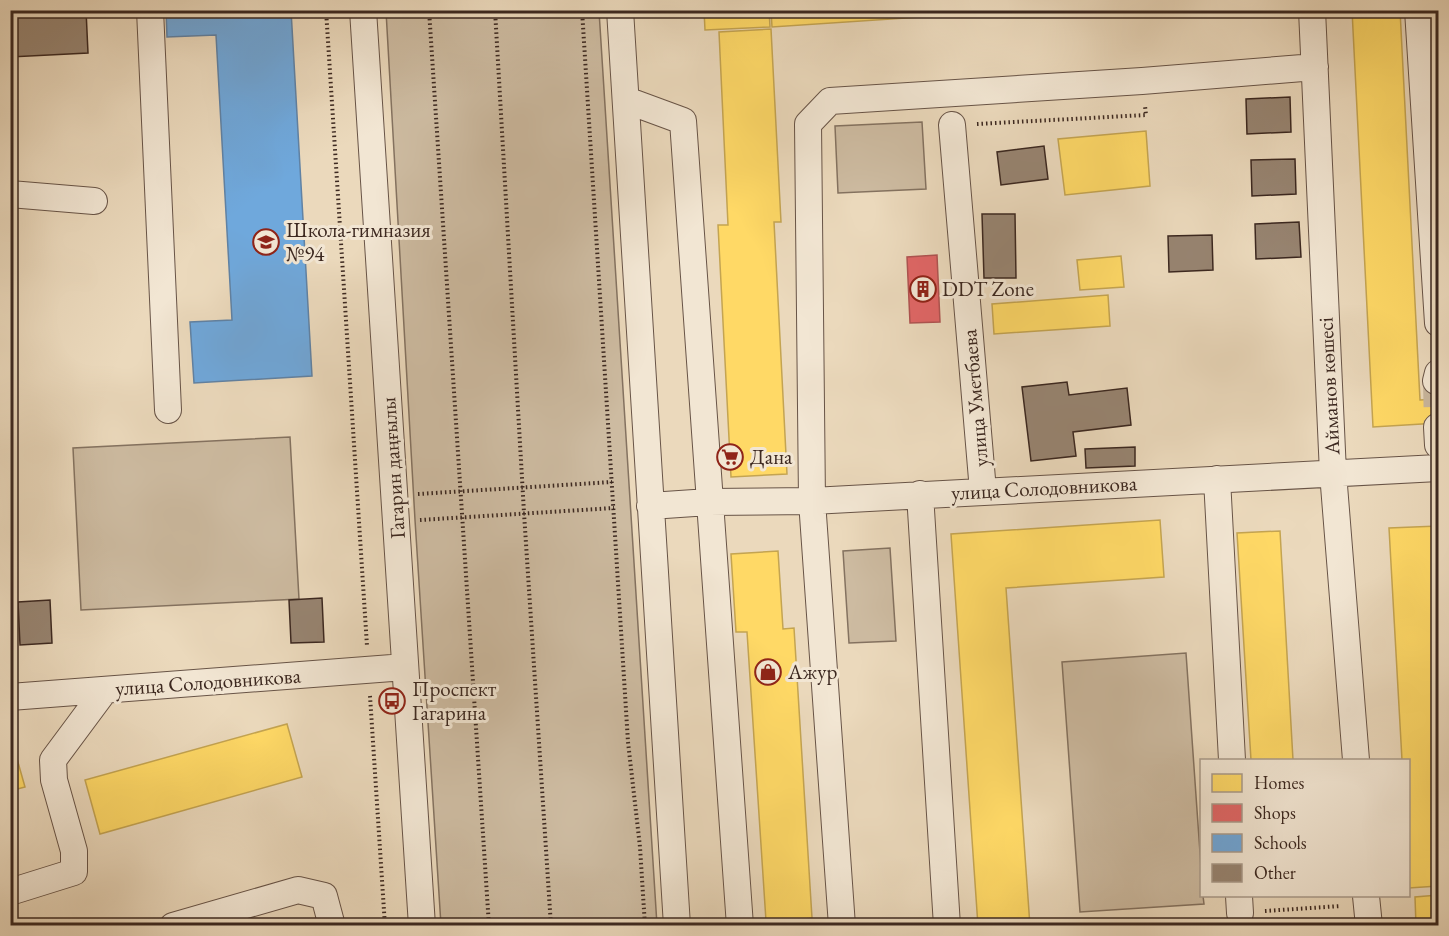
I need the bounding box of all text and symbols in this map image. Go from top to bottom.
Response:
place label: Школа-гимназия №94 [286,216,431,267]
school or university icon: Школа-гимназия №94 [251,227,281,257]
building icon: DDT Zone [908,274,938,304]
place label: DDT Zone [942,275,1034,302]
street label: Айманов көшесі [1311,317,1346,457]
street label: улица Уметбаева [955,328,994,468]
street label: Гагарин даңғылы [374,396,411,540]
supermarket icon: Дана [715,442,745,472]
place label: Дана [750,443,793,470]
street label: улица Солодовникова [950,469,1138,506]
shop icon: Ажур [753,657,783,687]
place label: Ажур [787,658,837,685]
street label: улица Солодовникова [114,661,302,701]
place label: Проспект Гагарина [412,675,497,726]
bus stop icon: Проспект Гагарина [377,686,407,716]
legend [1200,759,1410,897]
text: Homes [1254,771,1305,794]
text: Shops [1254,801,1296,824]
text: Schools [1254,831,1307,854]
text: Other [1254,861,1296,884]

